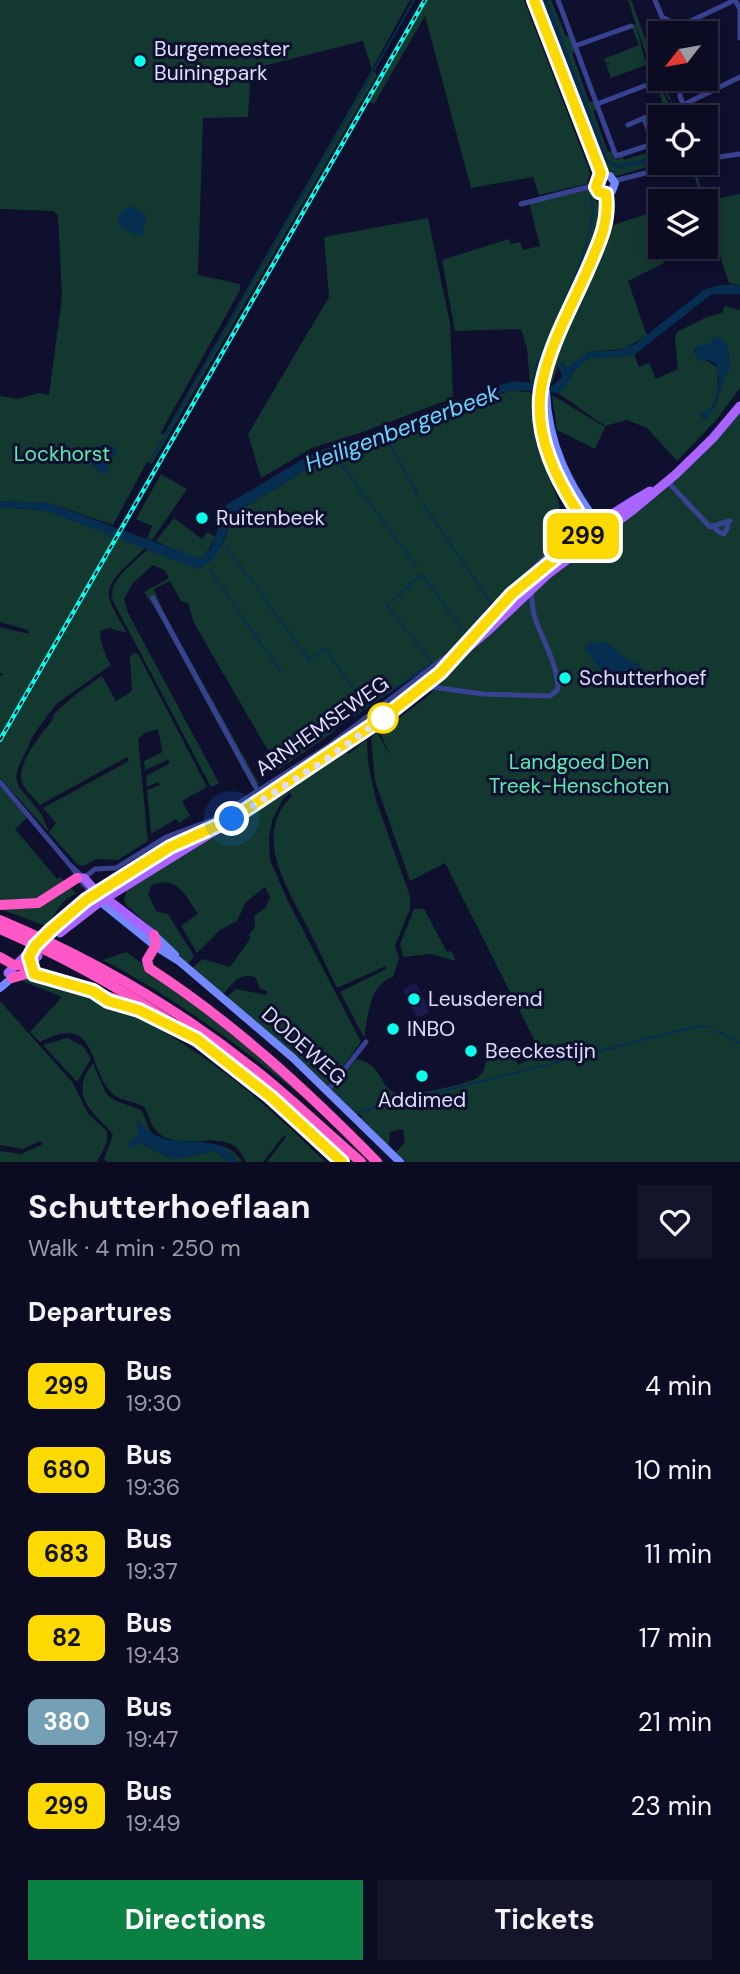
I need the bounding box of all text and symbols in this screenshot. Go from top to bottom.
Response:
north arrow [648,21,718,91]
map controls [648,21,718,259]
place label: Burgemeester Buiningpark [154,35,290,87]
marker: Burgemeester Buiningpark [132,53,148,69]
button: locate [648,105,718,175]
button: layers [648,189,718,259]
water label: Heiligenbergerbeek [301,377,504,479]
park label: Lockhorst [14,440,110,468]
place label: Ruitenbeek [216,504,325,532]
marker: Ruitenbeek [194,510,210,526]
line badge: 299 [543,513,623,559]
text: 299 [561,520,605,551]
place label: Schutterhoef [579,664,707,692]
street label: ARNHEMSEWEG [250,670,394,782]
marker: Schutterhoef [557,670,573,686]
unlabelled marker [368,703,398,733]
park label: Landgoed Den Treek-Henschoten [489,748,669,800]
your location [214,801,249,836]
place label: Leusderend [428,985,543,1013]
marker: Leusderend [406,991,422,1007]
street label: DODEWEG [256,1000,352,1092]
place label: INBO [407,1015,455,1043]
marker: INBO [385,1021,401,1037]
place label: Beeckestijn [485,1037,596,1065]
marker: Beeckestijn [463,1043,479,1059]
marker: Addimed [414,1068,430,1084]
place label: Addimed [378,1086,466,1114]
text: Schutterhoeflaan [28,1185,311,1228]
button: heart [638,1185,712,1259]
text: Walk · 4 min · 250 m [28,1233,241,1263]
text: Departures [28,1295,172,1329]
text: Bus [126,1354,172,1388]
text: 4 min [645,1369,712,1403]
text: 299 [44,1370,89,1401]
text: 19:30 [126,1388,182,1418]
text: Bus [126,1438,172,1472]
text: 10 min [635,1453,712,1487]
text: 680 [43,1454,90,1485]
text: 19:36 [126,1472,180,1502]
text: Bus [126,1522,172,1556]
text: 11 min [645,1537,712,1571]
text: 683 [44,1538,89,1569]
text: 19:37 [126,1556,178,1586]
text: Bus [126,1606,172,1640]
text: 17 min [639,1621,712,1655]
text: 82 [52,1622,81,1653]
text: 19:43 [126,1640,180,1670]
text: Bus [126,1690,172,1724]
text: 21 min [638,1705,712,1739]
text: 380 [43,1706,90,1737]
text: 19:47 [126,1724,179,1754]
text: Bus [126,1774,172,1808]
text: 23 min [630,1789,712,1823]
text: 299 [44,1790,89,1821]
text: 19:49 [126,1808,181,1838]
button: Directions [28,1880,363,1960]
button: Tickets [377,1880,712,1960]

